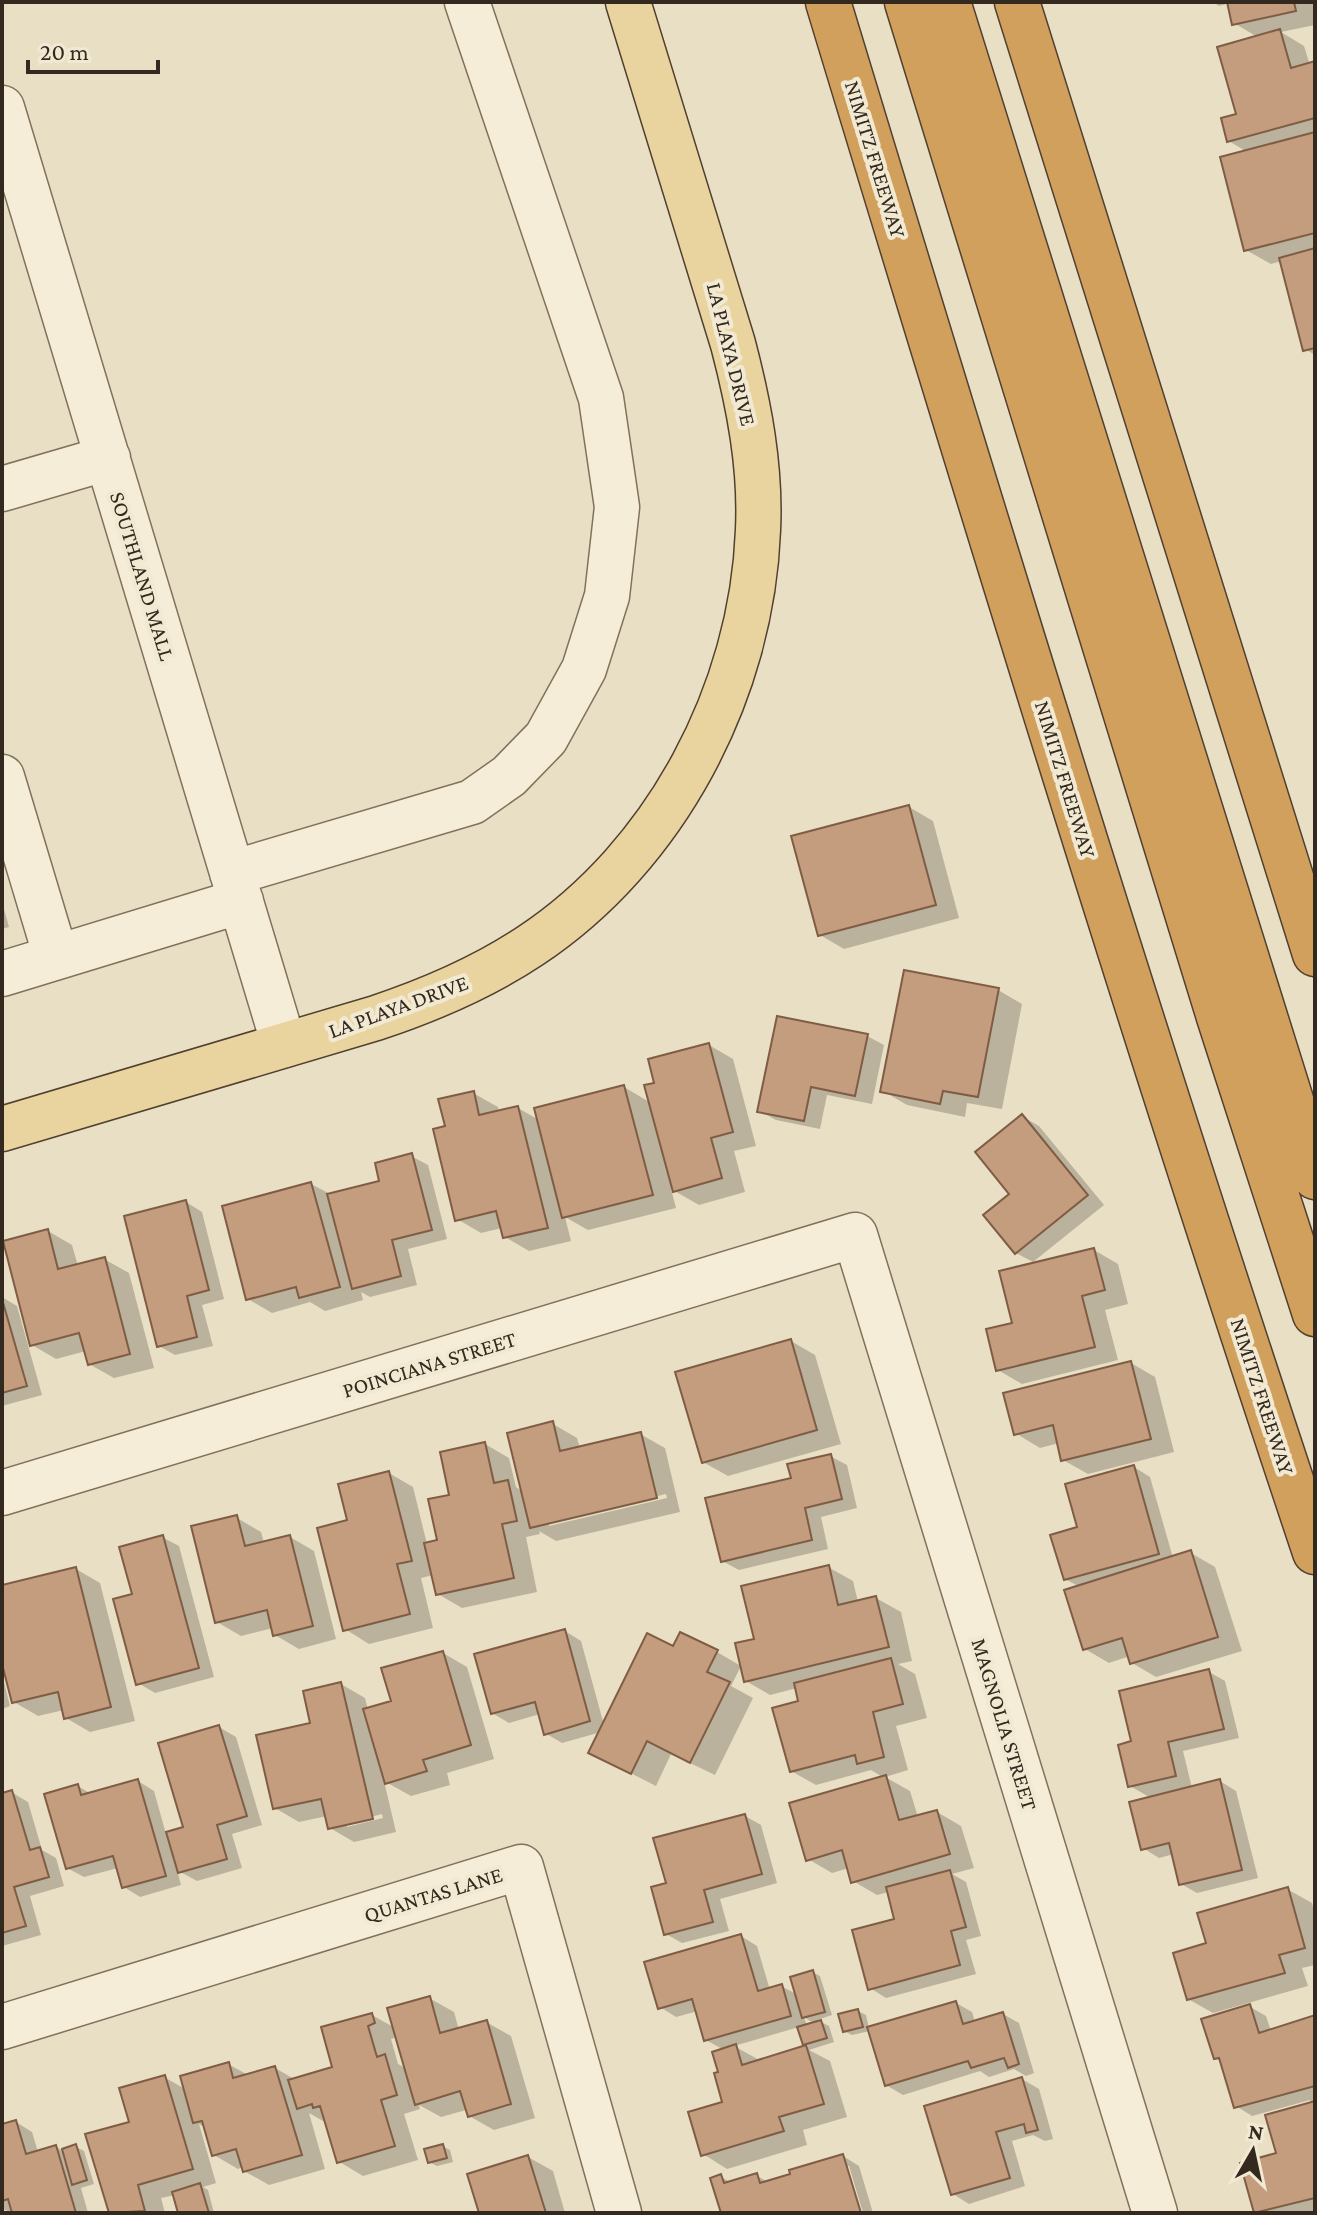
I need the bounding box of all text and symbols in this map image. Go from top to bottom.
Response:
scale bar [28,24,158,74]
text: 20 m [40,38,89,65]
street label: NIMITZ FREEWAY [840,78,911,241]
street label: LA PLAYA DRIVE [702,280,761,428]
street label: SOUTHLAND MALL [105,489,180,664]
street label: NIMITZ FREEWAY [1030,698,1101,861]
street label: LA PLAYA DRIVE [325,970,471,1043]
street label: NIMITZ FREEWAY [1225,1315,1300,1478]
street label: POINCIANA STREET [339,1326,519,1403]
street label: MAGNOLIA STREET [967,1635,1043,1813]
street label: QUANTAS LANE [361,1862,506,1927]
north arrow [1213,2111,1293,2191]
text: N [1247,2118,1265,2145]

